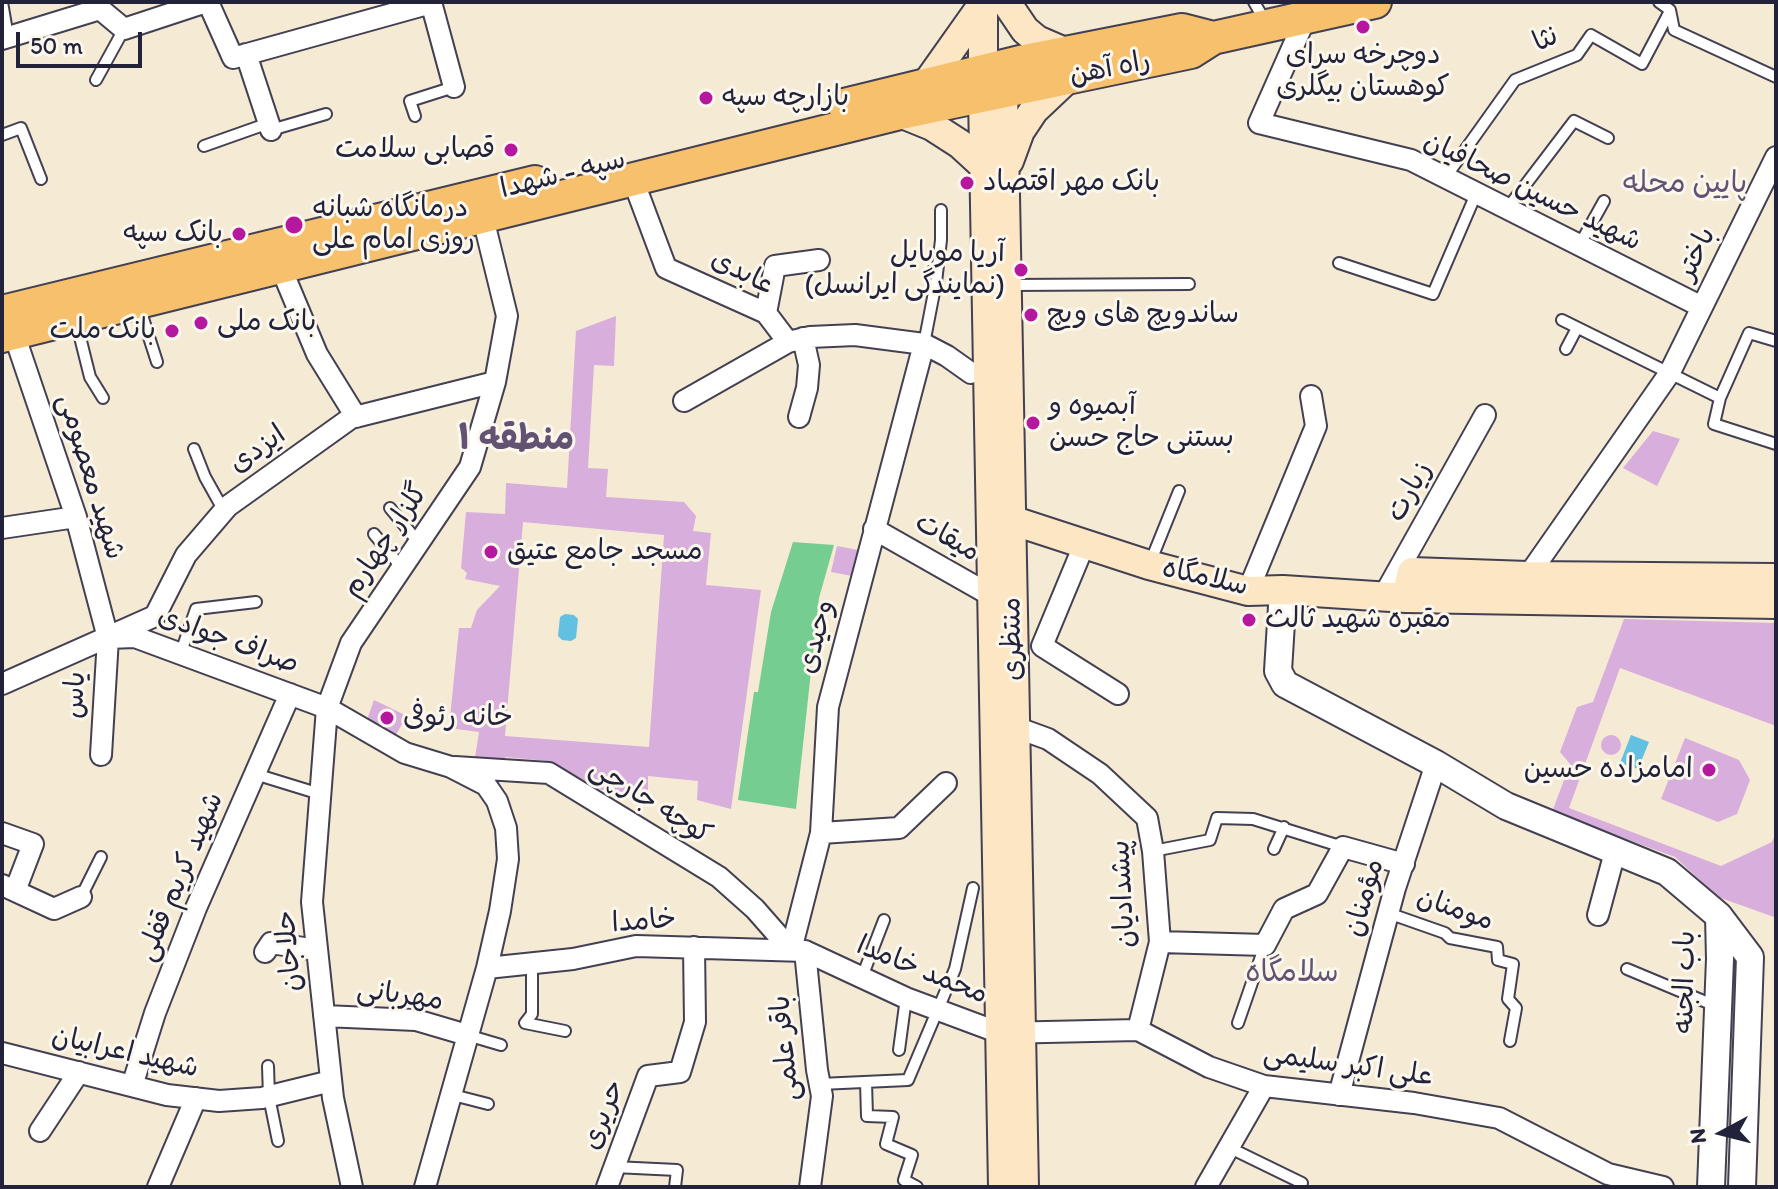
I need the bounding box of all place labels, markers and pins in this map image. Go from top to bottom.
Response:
marker: دوچرخه سرای کوهستان بیگلری [1354,18,1372,36]
place label: دوچرخه سرای کوهستان بیگلری [1276,39,1450,105]
place label: بازارچه سپه [722,81,849,115]
marker: بازارچه سپه [697,89,715,107]
place label: قصابی سلامت [335,133,495,167]
marker: قصابی سلامت [502,141,520,159]
place label: بانک مهر اقتصاد [983,166,1160,200]
marker: بانک مهر اقتصاد [958,174,976,192]
place label: درمانگاه شبانه روزی امام علی [312,192,475,258]
marker: درمانگاه شبانه روزی امام علی [283,214,305,236]
place label: بانک سپه [123,217,223,251]
marker: بانک سپه [230,225,248,243]
place label: آریا موبایل (نمایندگی ایرانسل) [804,237,1005,303]
marker: آریا موبایل (نمایندگی ایرانسل) [1012,261,1030,279]
place label: ساندویچ های ویچ [1047,298,1239,332]
place label: بانک ملی [217,306,316,340]
marker: ساندویچ های ویچ [1022,306,1040,324]
place label: بانک ملت [50,314,156,348]
marker: بانک ملی [192,314,210,332]
marker: بانک ملت [163,322,181,340]
place label: آبمیوه و بستنی حاج حسن [1049,390,1234,456]
marker: آبمیوه و بستنی حاج حسن [1024,414,1042,432]
place label: مسجد جامع عتیق [507,535,702,569]
marker: مسجد جامع عتیق [482,543,500,561]
place label: مقبره شهید ثالث [1265,603,1451,637]
marker: مقبره شهید ثالث [1240,611,1258,629]
place label: خانه رئوفی [403,701,513,735]
marker: خانه رئوفی [378,709,396,727]
place label: امامزاده حسین [1524,753,1693,787]
marker: امامزاده حسین [1700,761,1718,779]

